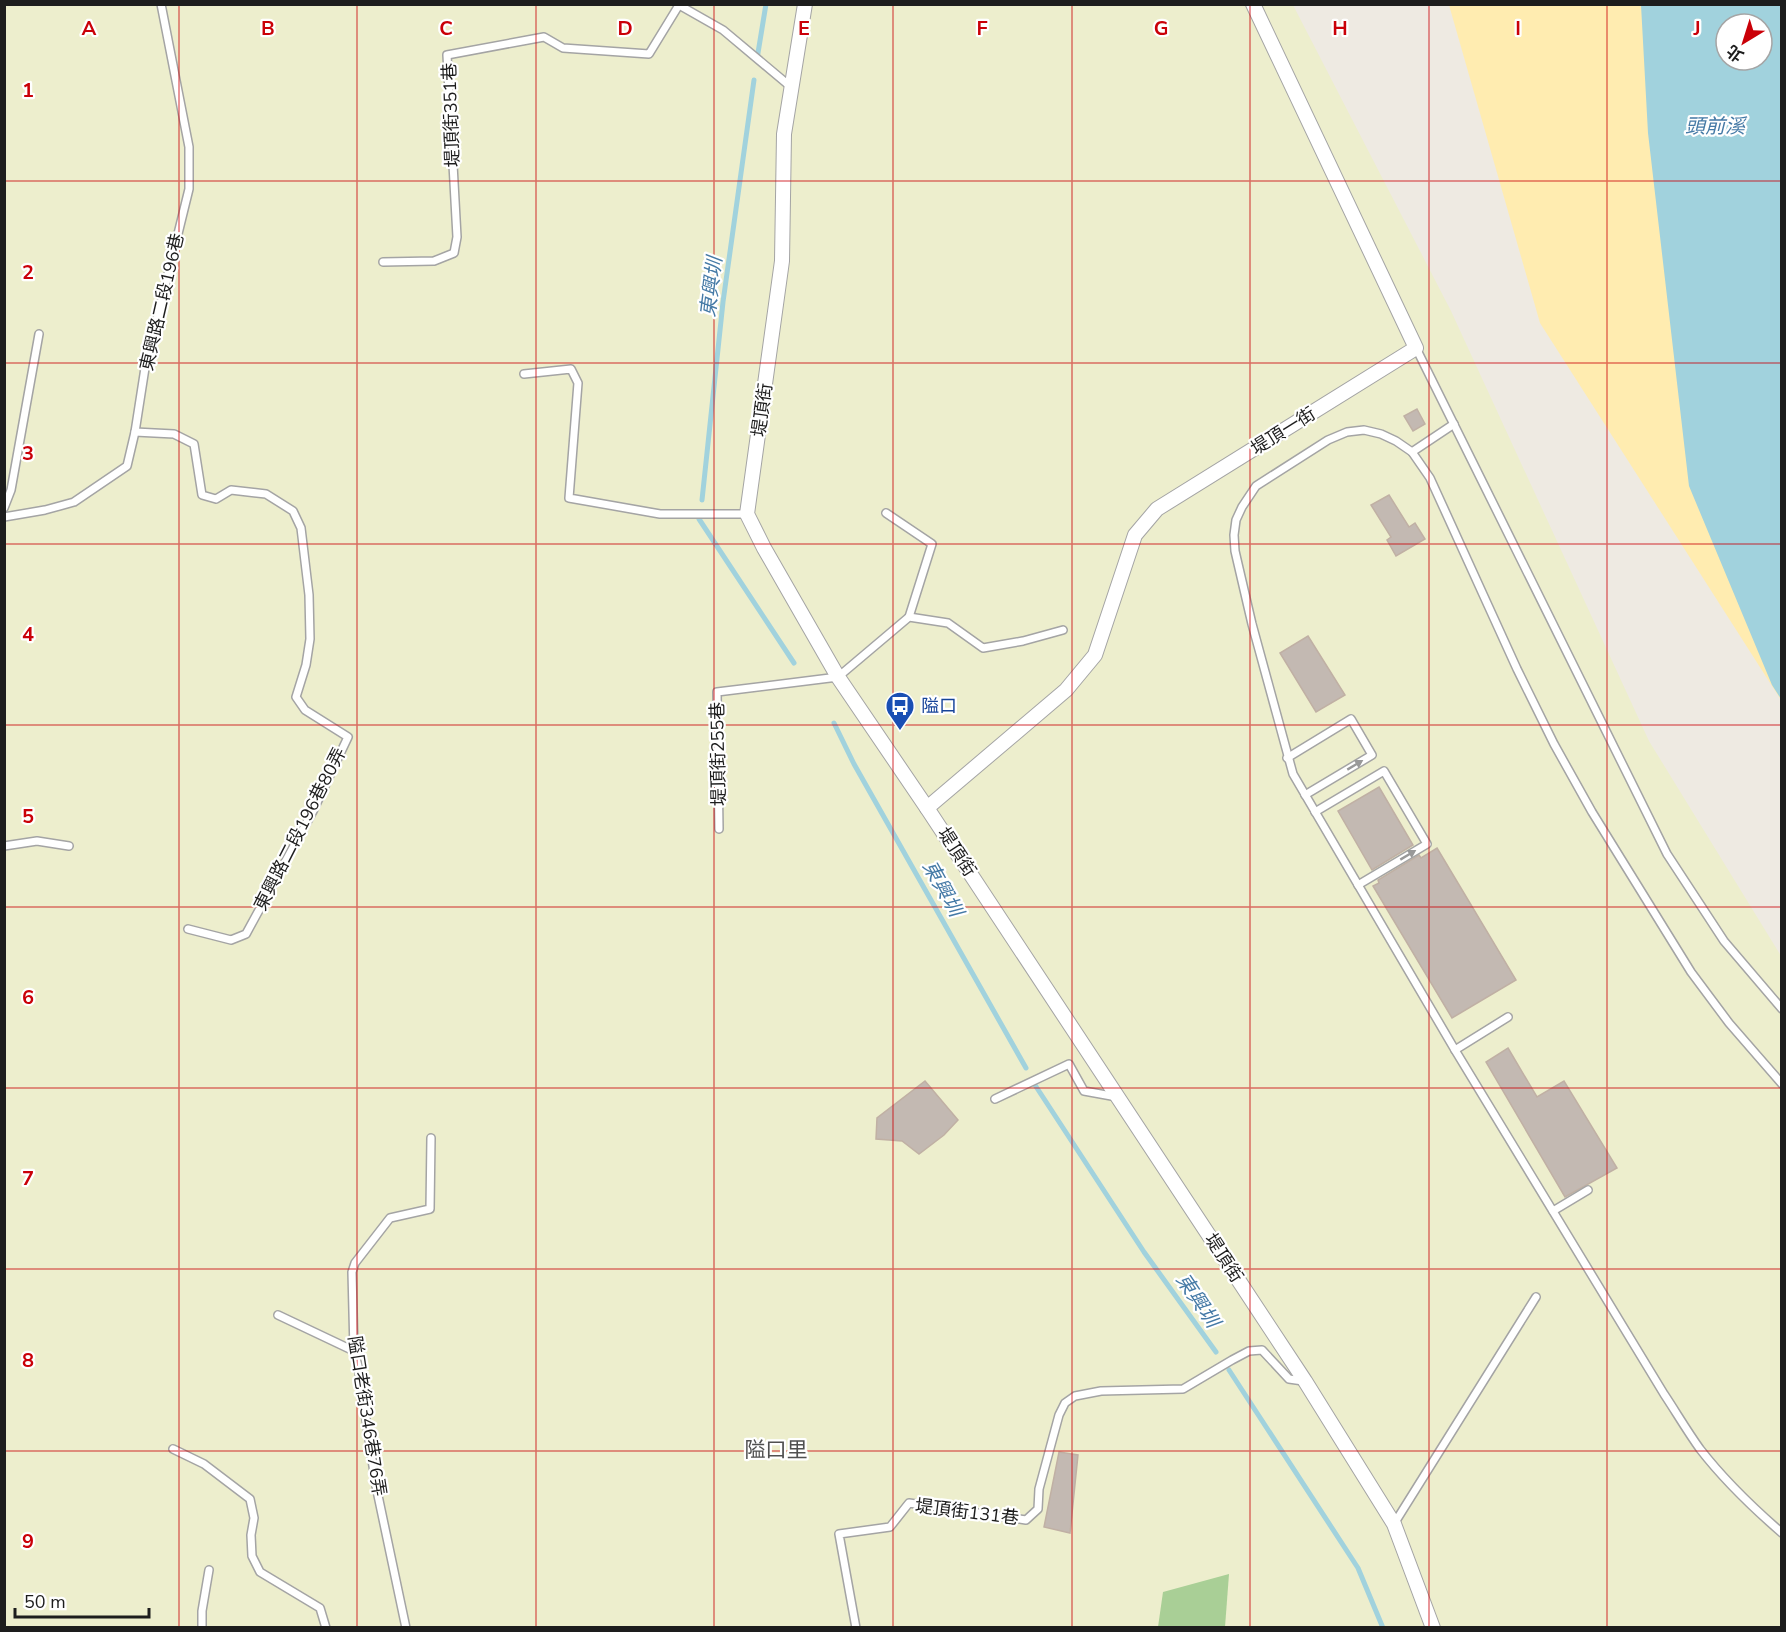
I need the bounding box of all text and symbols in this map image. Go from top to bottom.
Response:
north arrow [1714,12,1774,72]
text: A [82,15,97,42]
text: B [261,15,275,42]
text: C [439,15,453,42]
text: D [617,15,633,42]
text: E [798,15,810,42]
text: F [976,15,988,42]
text: G [1154,15,1168,42]
text: H [1332,15,1348,42]
text: I [1515,15,1521,42]
text: J [1692,15,1701,42]
text: 北 [1722,39,1748,67]
street label: 堤頂街351巷 [437,62,465,168]
text: 1 [22,77,34,104]
water label: 頭前溪 [1685,113,1748,140]
street label: 東興路二段196巷 [135,231,189,373]
water label: 東興圳 [694,253,729,318]
text: 2 [22,259,34,286]
street label: 堤頂街 [746,382,778,438]
street label: 堤頂一街 [1246,402,1320,460]
text: 3 [22,440,34,467]
text: 4 [22,621,34,648]
bus stop icon: 隘口 [884,690,916,732]
place label: 隘口 [921,694,957,718]
street label: 堤頂街255巷 [705,702,731,806]
street label: 東興路二段196巷80弄 [248,743,352,915]
one-way arrow [1347,759,1363,770]
text: 5 [22,803,34,830]
street label: 堤頂街 [932,823,982,881]
one-way arrow [1400,850,1417,860]
water label: 東興圳 [916,855,970,924]
text: 6 [22,984,34,1011]
text: 7 [22,1165,34,1192]
street label: 堤頂街 [1199,1229,1249,1287]
water label: 東興圳 [1170,1268,1227,1335]
street label: 隘口老街346巷76弄 [342,1334,392,1498]
text: 8 [22,1347,34,1374]
district label: 隘口里 [745,1436,808,1464]
street label: 堤頂街131巷 [914,1494,1020,1530]
text: 9 [22,1528,34,1555]
scale bar [15,1581,148,1619]
text: 50 m [24,1590,66,1614]

